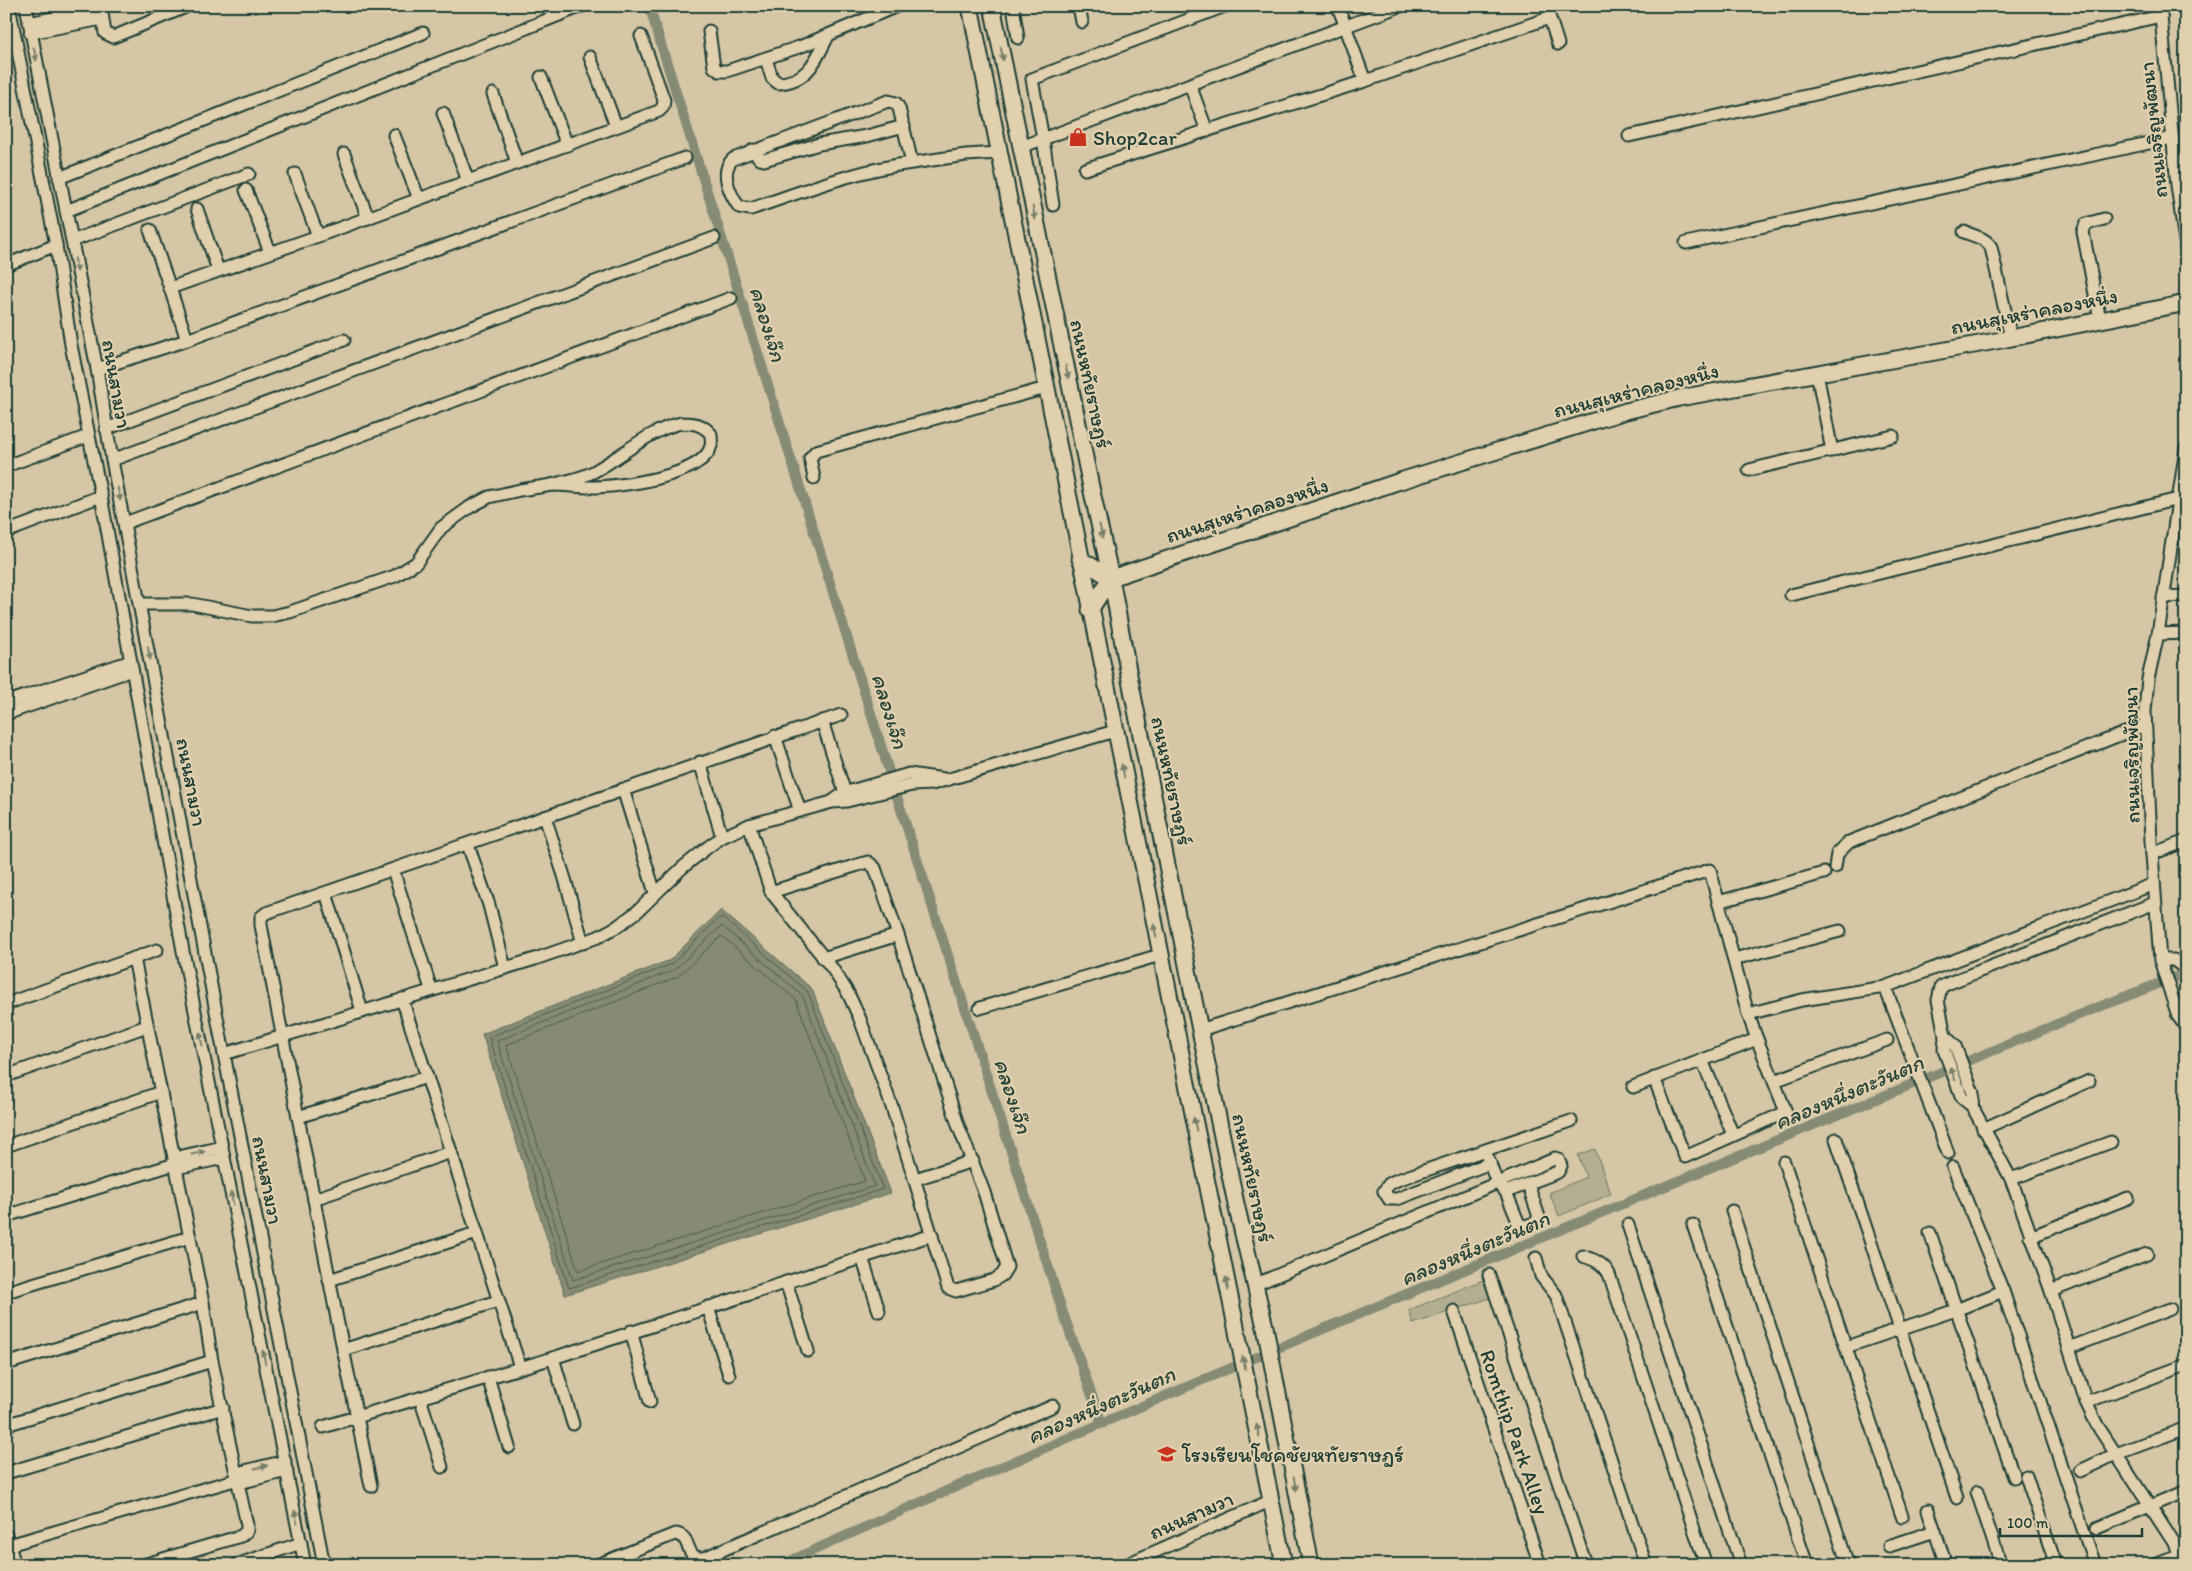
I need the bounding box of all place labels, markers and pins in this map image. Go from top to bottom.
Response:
place label: Shop2car [1093,125,1177,150]
shop icon: Shop2car [1067,126,1089,148]
place label: โรงเรียนโชคชัยหทัยราษฎร์ [1181,1442,1404,1467]
school or university icon: โรงเรียนโชคชัยหทัยราษฎร์ [1156,1443,1178,1465]

